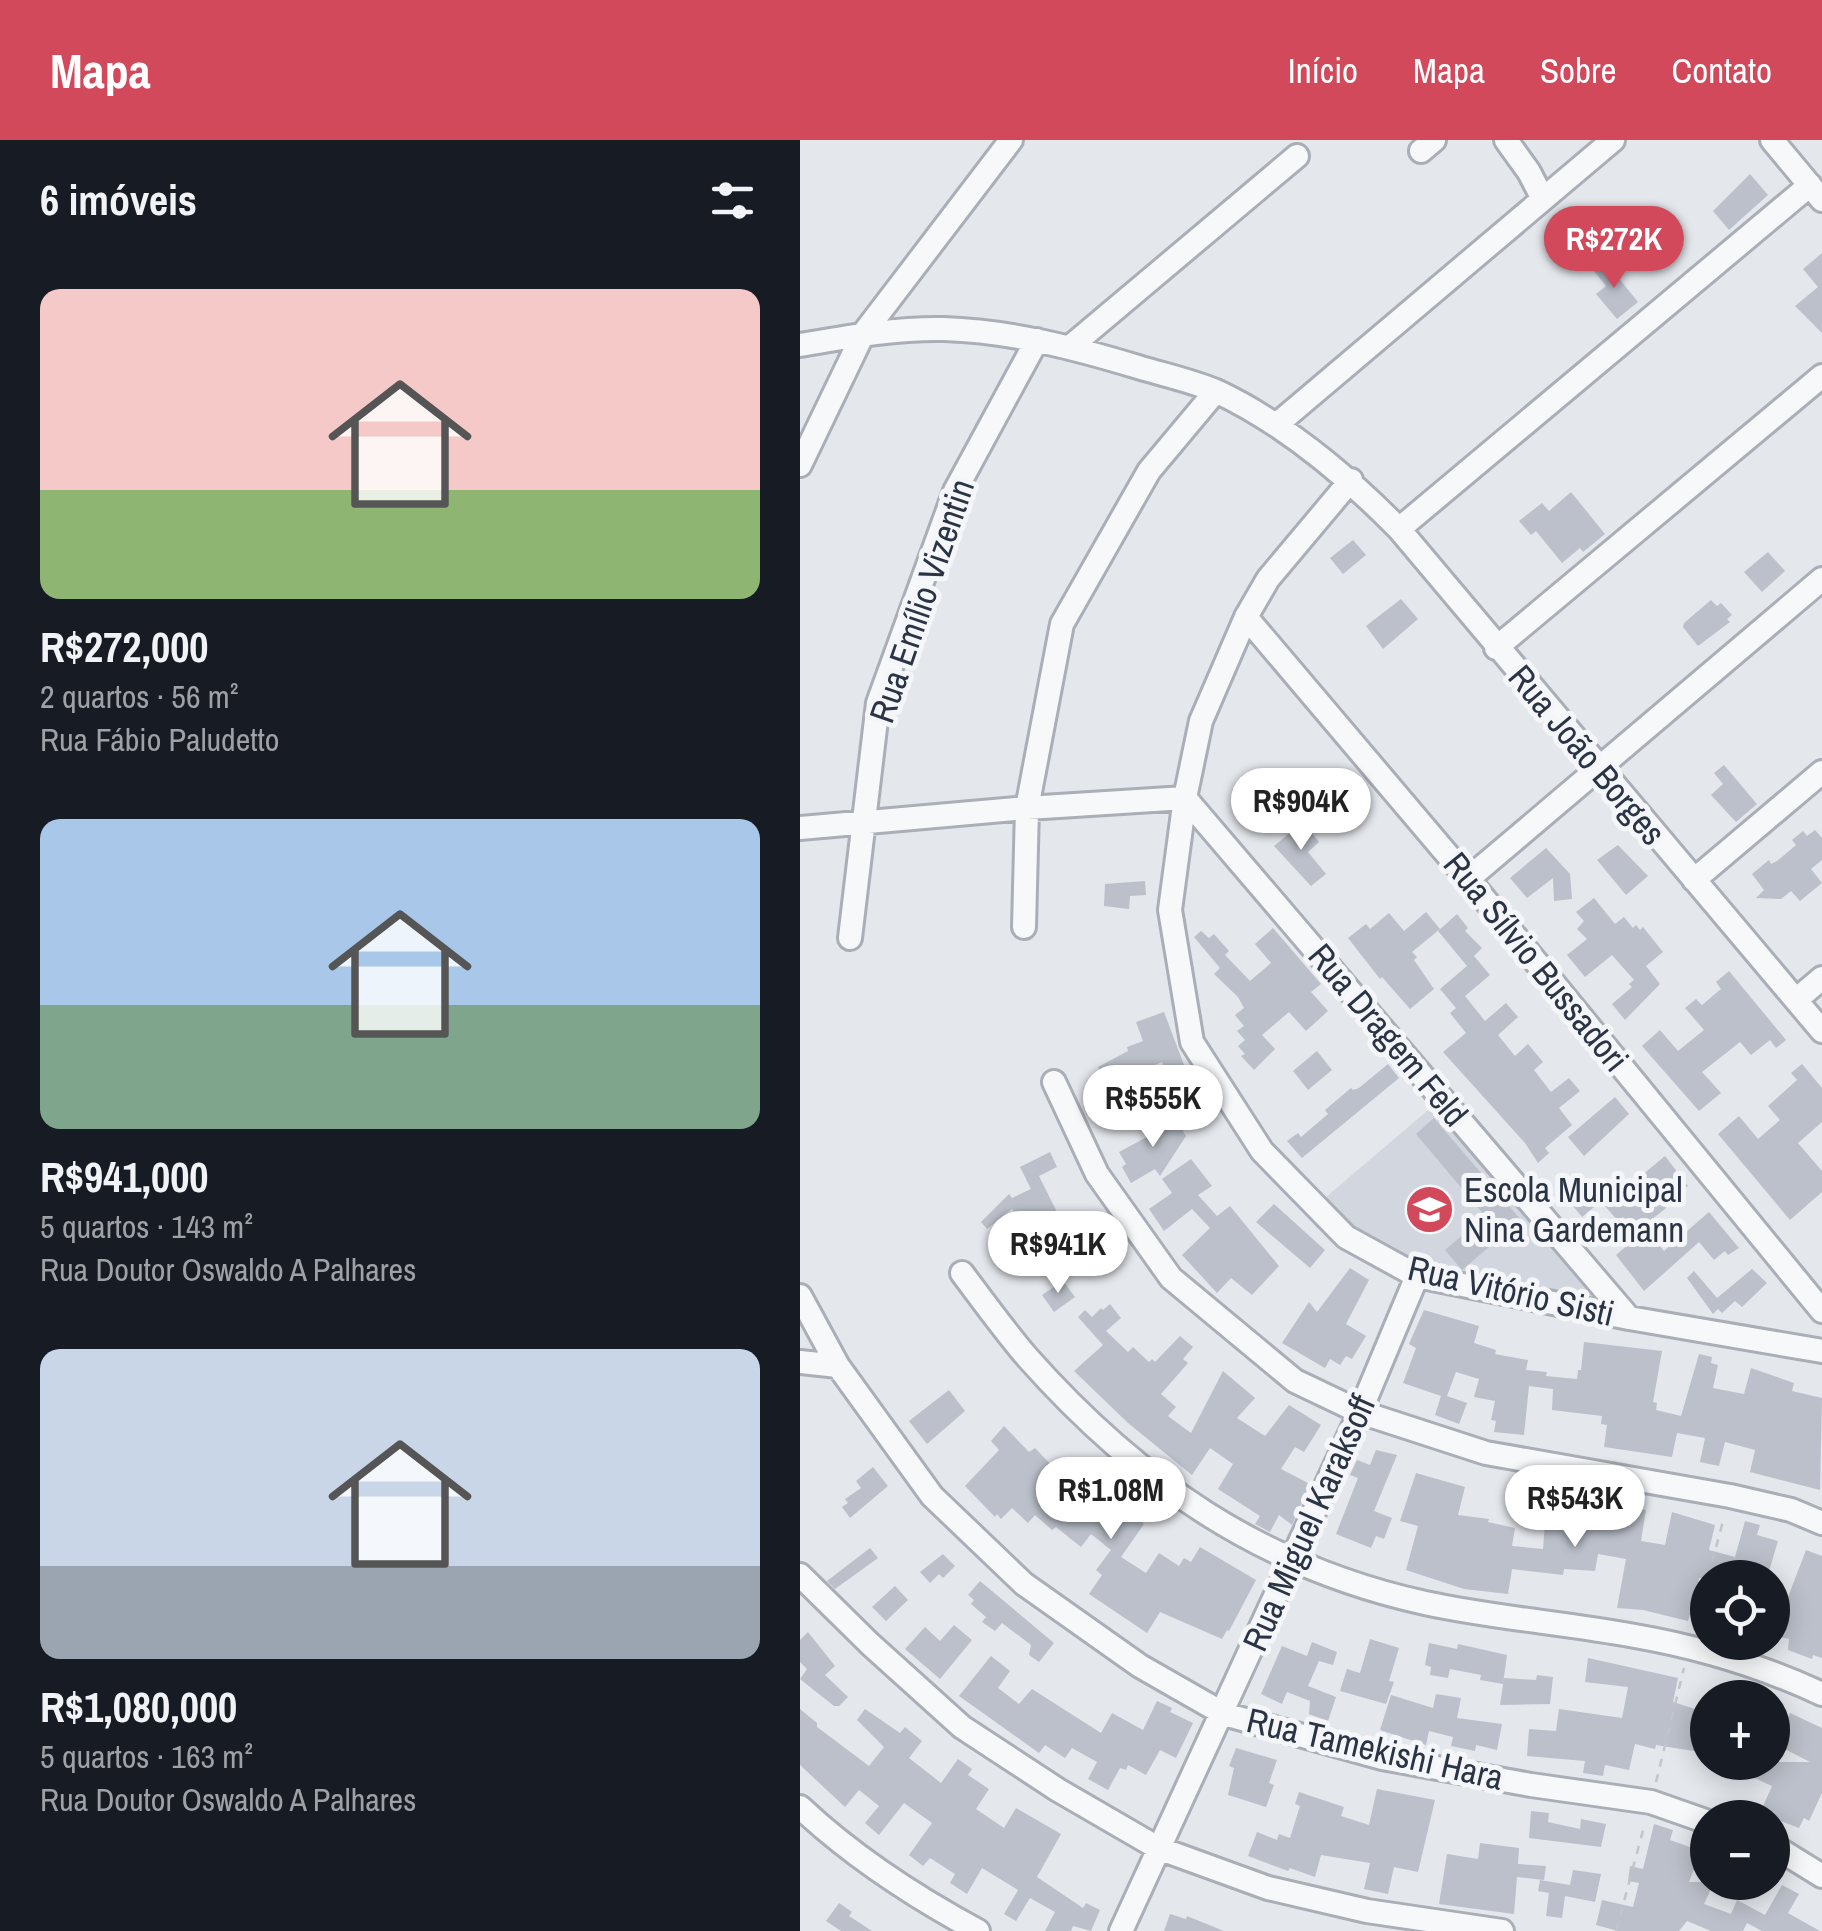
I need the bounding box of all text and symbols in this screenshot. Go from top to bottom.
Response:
text: Mapa [50,38,151,103]
text: Início [1288,47,1358,94]
text: Mapa [1413,47,1485,94]
text: Sobre [1540,47,1616,94]
text: Contato [1671,47,1772,94]
text: 6 imóveis [40,172,197,228]
icon: filters [705,173,760,228]
pin: R$272K [1533,206,1695,291]
text: R$272K [1566,217,1662,260]
icon: home [310,354,490,534]
street label: Rua Emílio Vizentin [858,473,985,729]
text: R$272,000 [40,619,209,675]
street label: Rua João Borges [1498,655,1677,855]
text: 2 quartos · 56 m² [40,675,238,718]
text: Rua Fábio Paludetto [40,718,279,761]
pin: R$904K [1220,768,1382,853]
text: R$904K [1253,779,1349,822]
street label: Rua Sílvio Bussadori [1433,842,1639,1081]
icon: home [310,884,490,1064]
street label: Rua Dragem Feld [1298,933,1479,1136]
pin: R$555K [1072,1065,1234,1150]
text: R$555K [1105,1076,1201,1119]
text: R$941,000 [40,1149,209,1205]
place label: Escola Municipal Nina Gardemann [1464,1166,1684,1253]
school or university icon: Escola Municipal Nina Gardemann [1403,1184,1455,1236]
text: 5 quartos · 143 m² [40,1205,253,1248]
pin: R$941K [977,1211,1139,1296]
text: R$941K [1010,1222,1106,1265]
street label: Rua Vitório Sisti [1403,1244,1619,1337]
text: Rua Doutor Oswaldo A Palhares [40,1248,416,1291]
street label: Rua Miguel Karaksoff [1231,1387,1386,1658]
icon: home [310,1414,490,1594]
pin: R$1.08M [1019,1457,1203,1542]
pin: R$543K [1494,1465,1656,1550]
text: R$1.08M [1058,1468,1164,1511]
text: R$543K [1527,1476,1623,1519]
map controls [1690,1560,1790,1900]
button: locate [1690,1560,1790,1660]
text: R$1,080,000 [40,1679,237,1735]
button: + [1690,1680,1790,1780]
street label: Rua Tamekishi Hara [1242,1696,1508,1801]
text: 5 quartos · 163 m² [40,1735,253,1778]
text: Rua Doutor Oswaldo A Palhares [40,1778,416,1821]
button: − [1690,1800,1790,1900]

